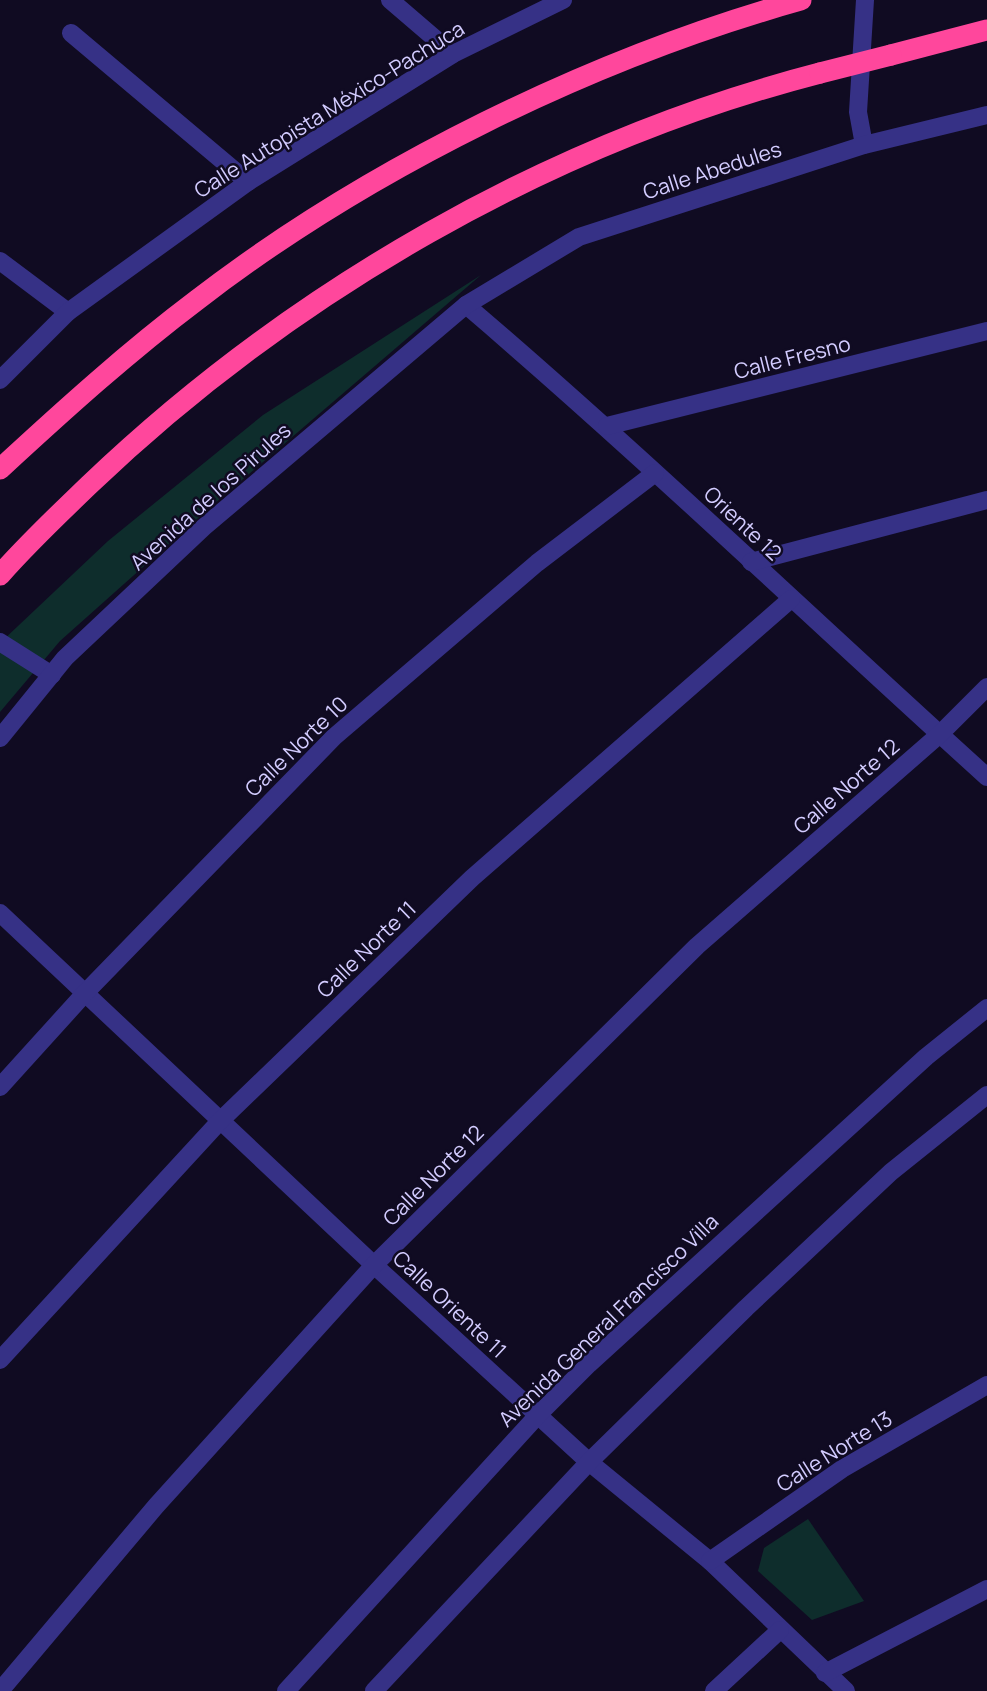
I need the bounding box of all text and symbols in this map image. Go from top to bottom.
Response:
street label: Calle Autopista México-Pachuca [189,14,469,204]
street label: Calle Abedules [639,134,785,206]
street label: Calle Fresno [731,329,853,385]
street label: Avenida de los Pirules [124,416,296,576]
street label: Oriente 12 [698,480,788,566]
street label: Calle Norte 10 [239,690,353,802]
street label: Calle Norte 12 [787,732,905,840]
street label: Calle Norte 11 [310,894,422,1004]
street label: Calle Norte 12 [376,1118,490,1232]
street label: Avenida General Francisco Villa [492,1207,724,1433]
street label: Calle Oriente 11 [387,1244,513,1364]
street label: Calle Norte 13 [771,1404,897,1498]

